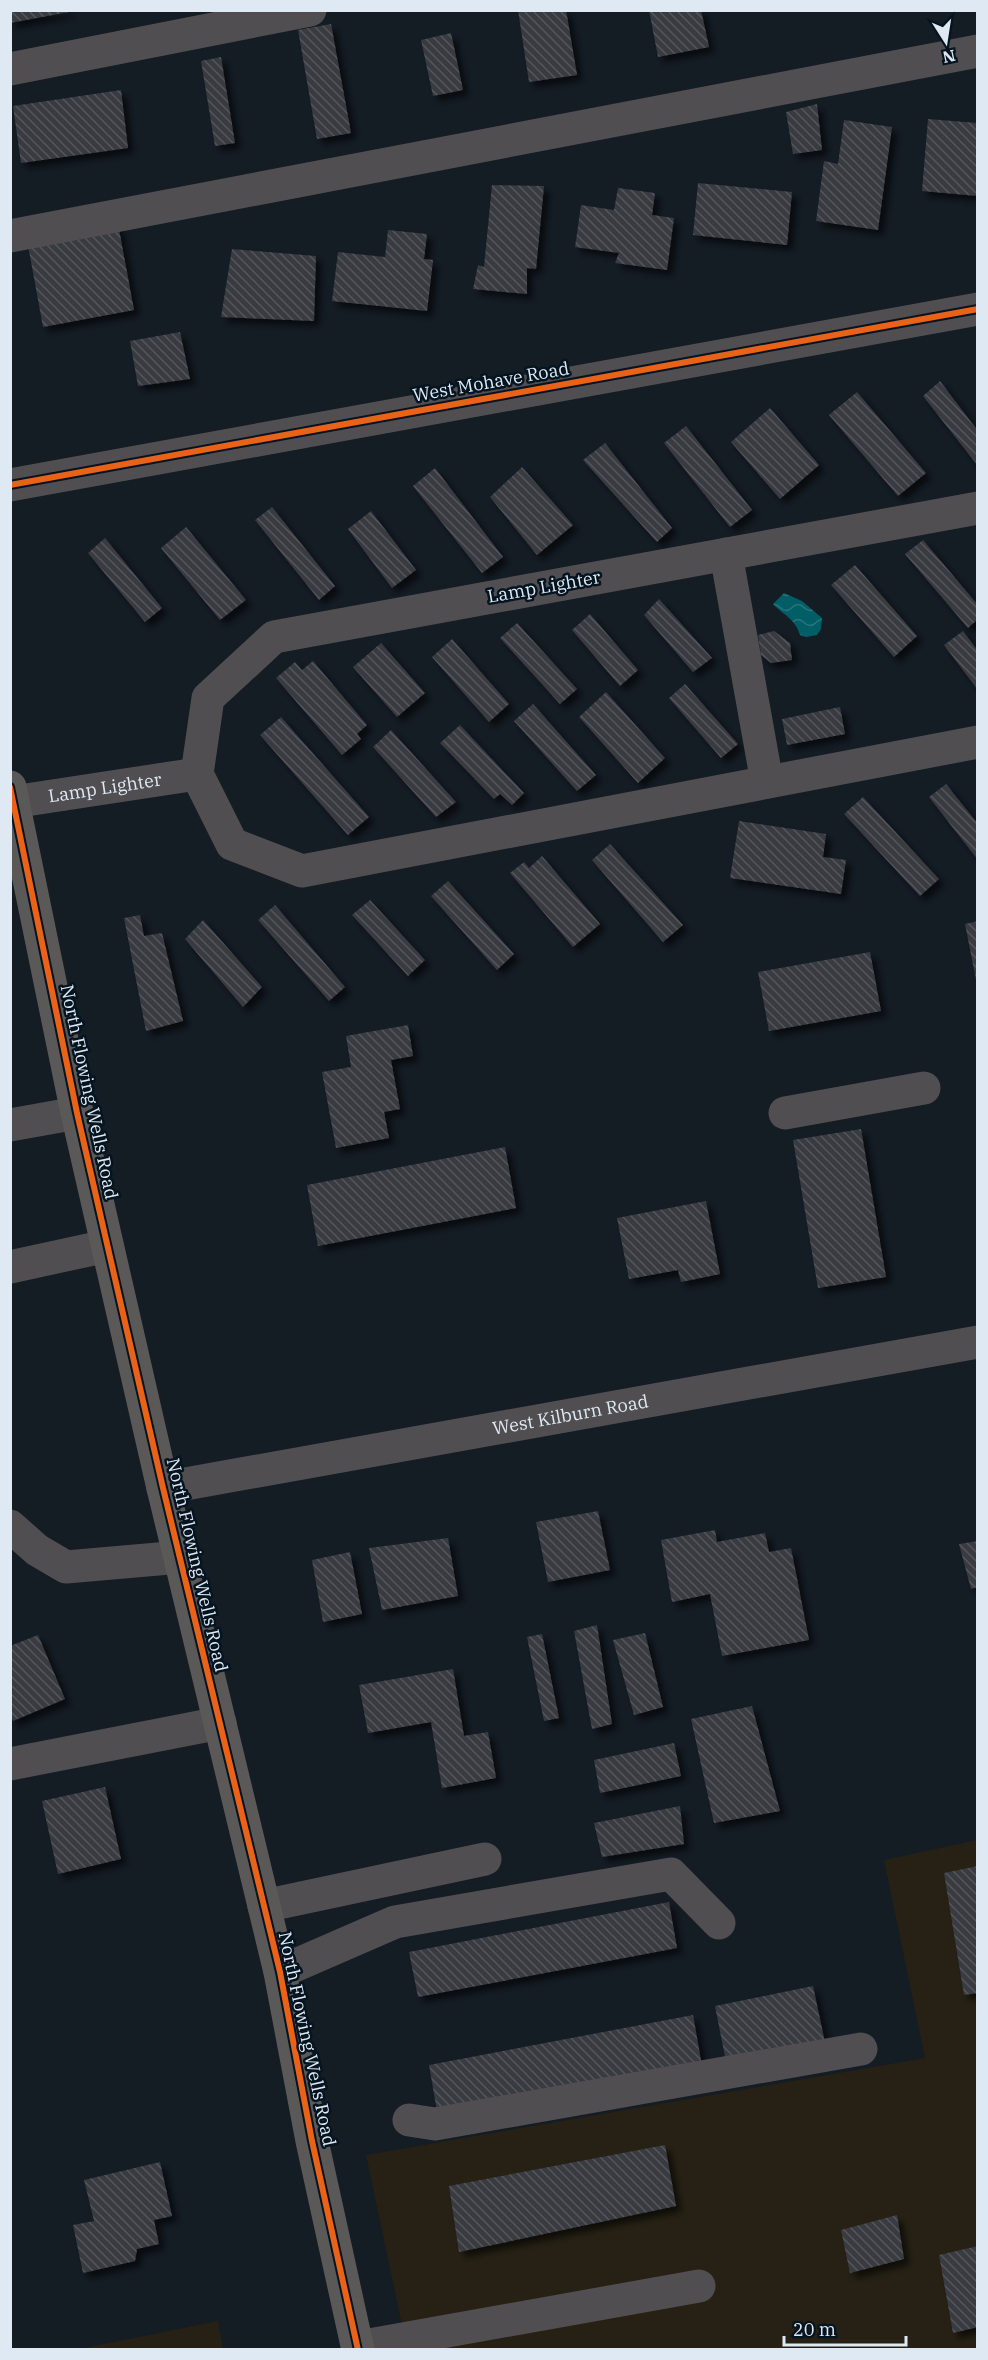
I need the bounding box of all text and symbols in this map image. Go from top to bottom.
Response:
north arrow [916,12,976,72]
text: N [941,46,957,68]
street label: West Mohave Road [411,356,571,407]
street label: Lamp Lighter [486,565,602,608]
street label: Lamp Lighter [47,768,163,807]
street label: North Flowing Wells Road [55,983,123,1201]
street label: West Kilburn Road [491,1389,650,1440]
street label: North Flowing Wells Road [162,1456,233,1674]
street label: North Flowing Wells Road [273,1930,341,2148]
scale bar [784,2309,906,2347]
text: 20 m [793,2318,836,2341]

